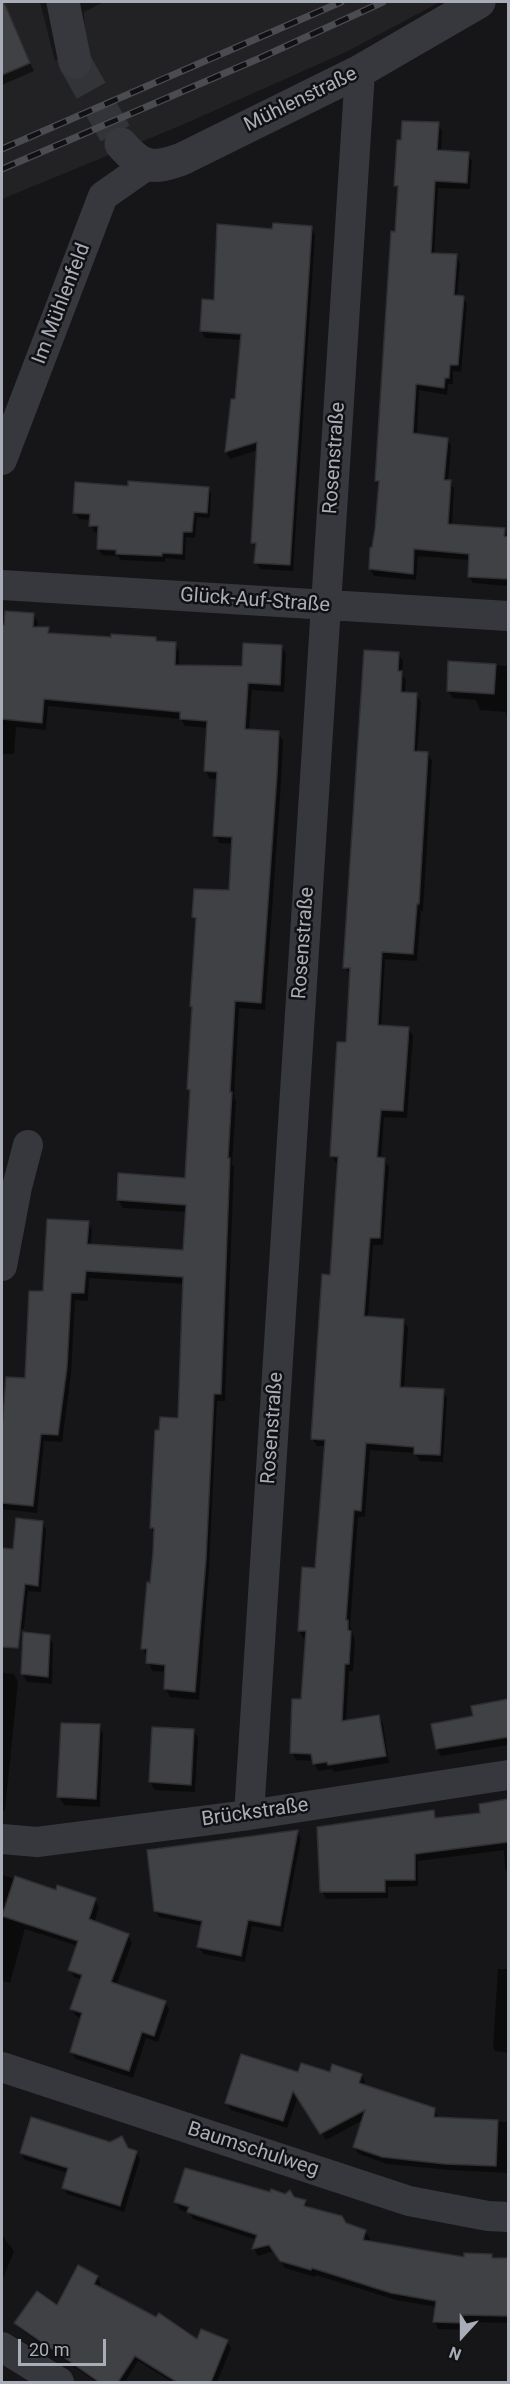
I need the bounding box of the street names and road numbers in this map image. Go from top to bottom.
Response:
street label: Mühlenstraße [241,62,361,138]
street label: Im Mühlenfeld [28,240,96,368]
street label: Rosenstraße [319,401,351,515]
street label: Glück-Auf-Straße [179,584,331,618]
street label: Rosenstraße [288,886,320,1000]
street label: Rosenstraße [257,1371,289,1485]
street label: Brückstraße [200,1794,310,1832]
street label: Baumschulweg [184,2118,322,2182]

